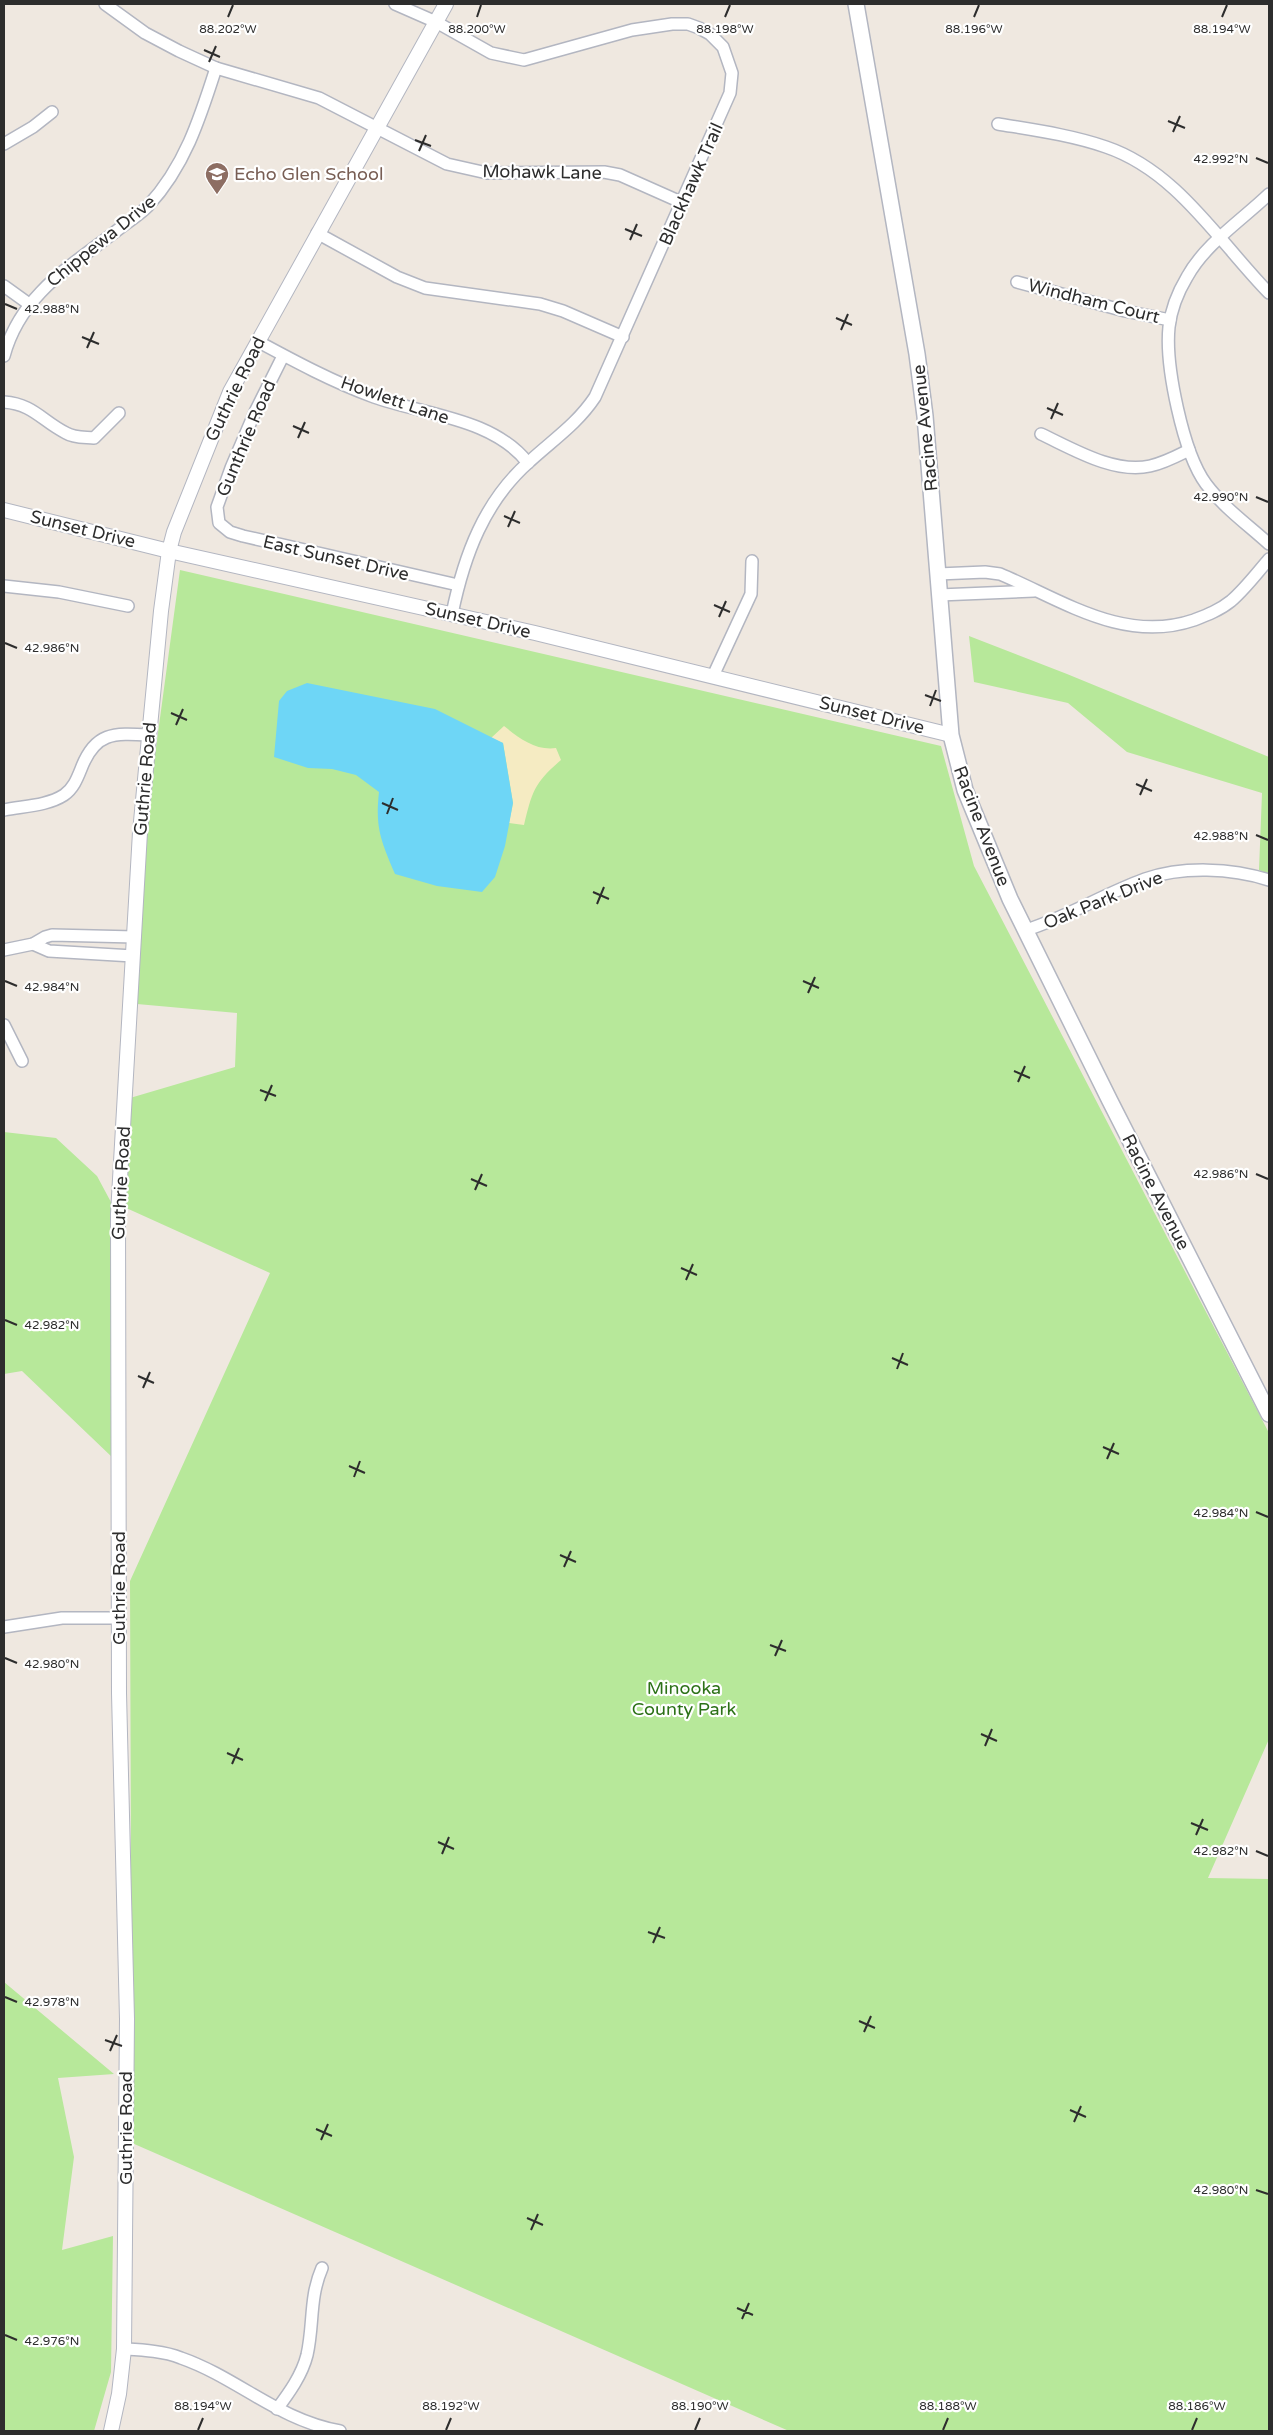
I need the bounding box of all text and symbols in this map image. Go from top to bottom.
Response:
text: 88.202°W [199,22,257,36]
text: 88.200°W [448,22,506,36]
text: 88.198°W [696,22,754,36]
text: 88.196°W [945,22,1003,36]
text: 88.194°W [1193,22,1251,36]
street label: Blackhawk Trail [654,119,728,249]
text: 42.992°N [1194,152,1248,166]
street label: Mohawk Lane [482,160,602,184]
school or university icon: Echo Glen School [204,161,230,195]
place label: Echo Glen School [234,163,383,185]
street label: Chippewa Drive [42,190,160,292]
street label: Windham Court [1026,274,1162,328]
text: 42.988°N [25,302,79,316]
street label: Guthrie Road [200,333,270,445]
street label: Racine Avenue [907,364,943,492]
street label: Howlett Lane [338,371,452,429]
street label: Gunthrie Road [212,376,280,500]
text: 42.990°N [1194,490,1248,504]
street label: Sunset Drive [28,505,138,553]
street label: East Sunset Drive [261,531,411,585]
street label: Sunset Drive [423,597,533,643]
text: 42.986°N [25,641,79,655]
street label: Sunset Drive [817,691,927,739]
street label: Guthrie Road [129,721,161,837]
street label: Racine Avenue [949,763,1015,889]
text: 42.988°N [1194,829,1248,843]
street label: Oak Park Drive [1040,866,1166,934]
text: 42.984°N [25,980,79,994]
street label: Guthrie Road [107,1126,135,1240]
street label: Racine Avenue [1117,1130,1195,1254]
text: 42.986°N [1194,1167,1248,1181]
text: 42.982°N [25,1318,79,1332]
text: 42.984°N [1194,1506,1248,1520]
street label: Guthrie Road [108,1531,130,1645]
text: 42.980°N [25,1657,79,1671]
park label: Minooka County Park [632,1677,736,1720]
text: 42.982°N [1194,1844,1248,1858]
text: 42.978°N [25,1995,79,2009]
street label: Guthrie Road [115,2071,137,2185]
text: 42.980°N [1194,2183,1248,2197]
text: 42.976°N [25,2334,79,2348]
text: 88.194°W [174,2399,232,2413]
text: 88.192°W [422,2399,480,2413]
text: 88.190°W [671,2399,729,2413]
text: 88.188°W [919,2399,977,2413]
text: 88.186°W [1168,2399,1226,2413]

